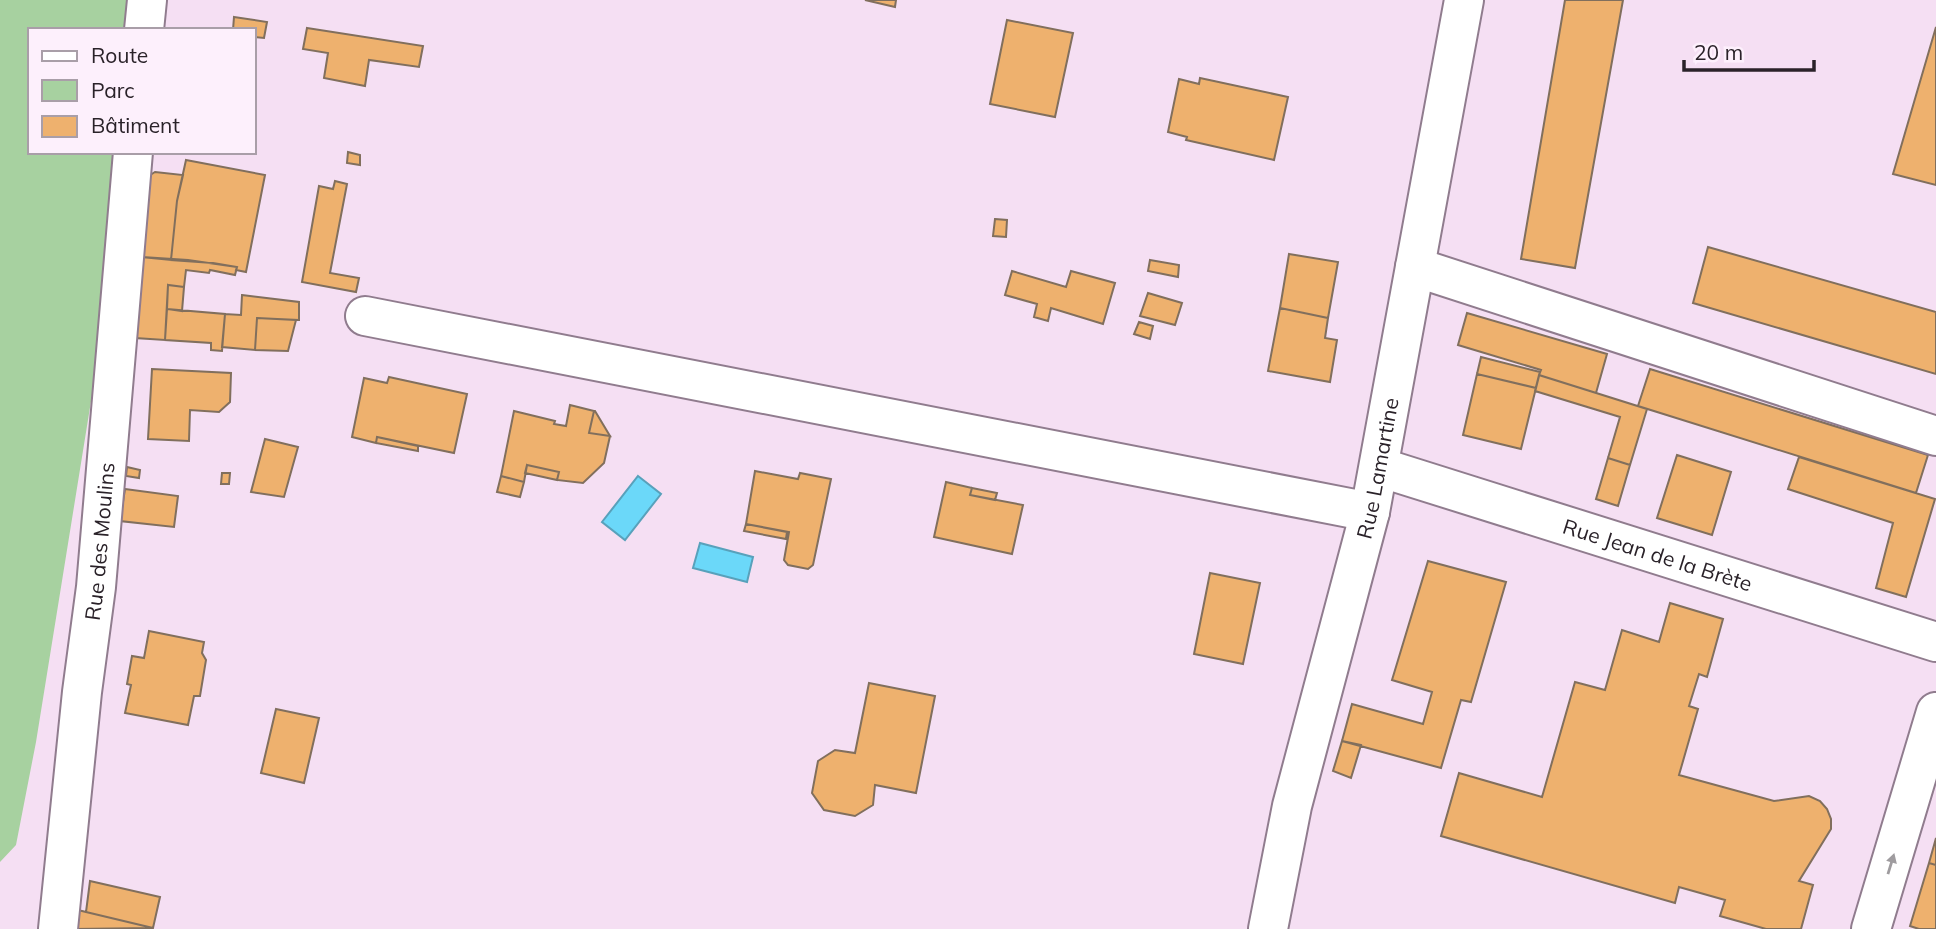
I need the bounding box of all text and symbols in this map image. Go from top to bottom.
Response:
legend [28,28,256,154]
scale bar [1684,28,1814,72]
text: 20 m [1694,39,1743,65]
text: Route [91,42,148,68]
text: Parc [91,77,135,103]
text: Bâtiment [91,112,180,138]
street label: Rue Lamartine [1351,396,1404,541]
street label: Rue des Moulins [79,461,120,622]
street label: Rue Jean de la Brète [1560,513,1755,596]
one-way arrow [1886,853,1896,874]

